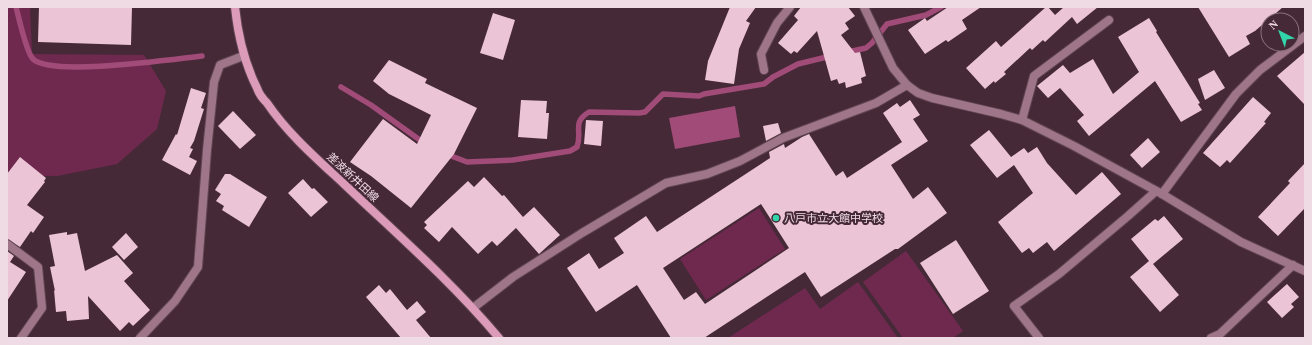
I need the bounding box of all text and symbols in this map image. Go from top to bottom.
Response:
north arrow [1260,12,1300,52]
text: N [1266,17,1280,32]
street label: 差波新井田線 [325,150,381,204]
place label: 八戸市立大館中学校 [784,212,883,224]
marker: 八戸市立大館中学校 [771,213,781,223]

